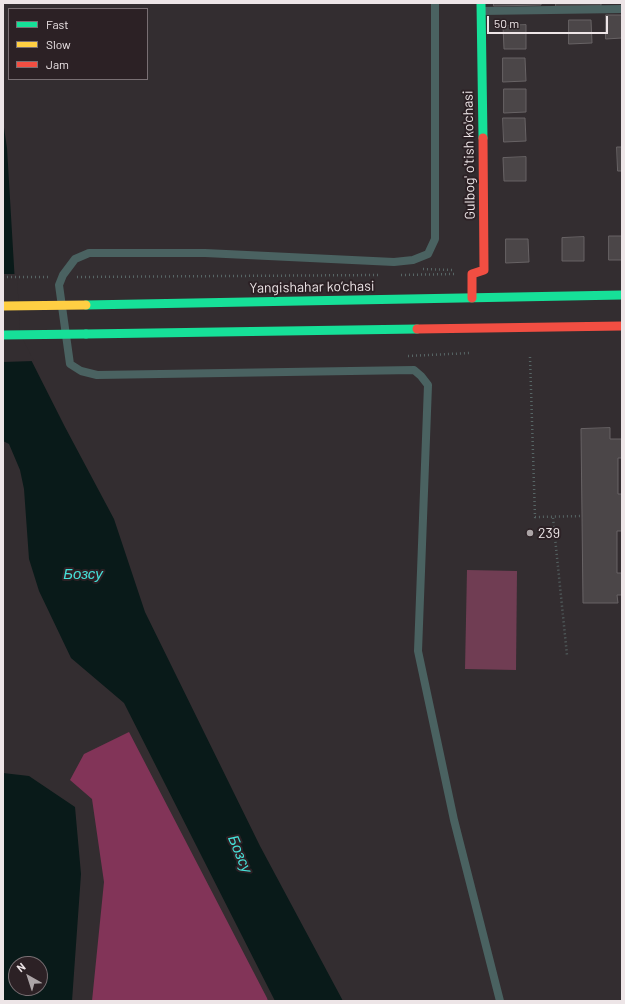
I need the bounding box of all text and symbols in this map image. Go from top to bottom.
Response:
legend [8,8,148,80]
scale bar [489,8,610,34]
text: 50 m [494,16,519,30]
text: Fast [46,17,69,31]
text: Slow [46,37,71,51]
text: Jam [46,57,69,71]
street label: Gulbog' o'tish ko'chasi [459,90,479,220]
street label: Yangishahar ko‘chasi [249,278,375,296]
place label: 239 [538,525,560,541]
marker: 239 [525,528,535,538]
water label: Бозсу [63,565,103,583]
water label: Бозсу [224,832,256,876]
north arrow [8,956,48,996]
text: N [14,960,28,974]

